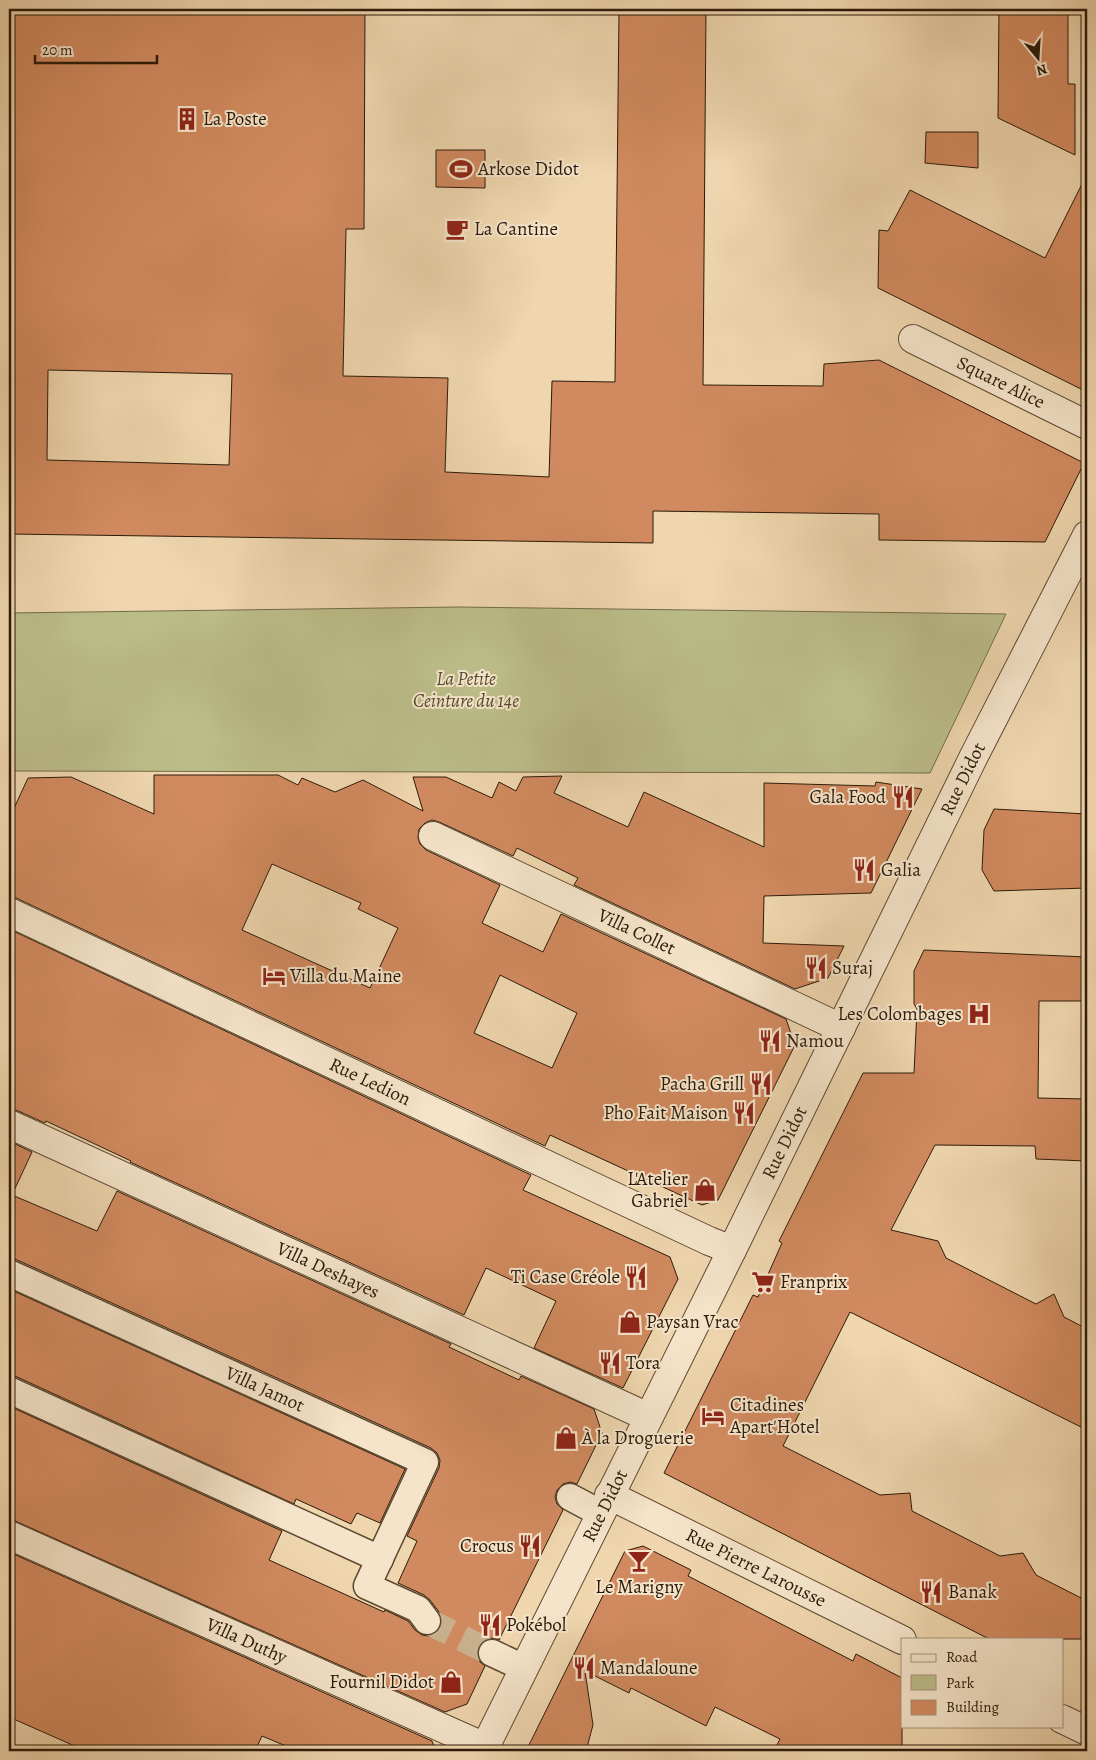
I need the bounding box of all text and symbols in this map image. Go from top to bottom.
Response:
scale bar [35,32,158,64]
north arrow [1014,32,1064,82]
text: 20 m [42,40,73,60]
text: N [1034,59,1050,80]
building icon: La Poste [174,106,200,132]
place label: La Poste [203,106,267,132]
sports icon: Arkose Didot [448,156,474,182]
place label: Arkose Didot [477,156,579,182]
cafe icon: La Cantine [444,216,470,242]
place label: La Cantine [474,216,558,242]
street label: Square Alice [952,350,1049,415]
park label: La Petite Ceinture du 14e [413,666,519,714]
street label: Rue Didot [934,738,992,820]
place label: Gala Food [809,784,887,810]
restaurant icon: Gala Food [890,784,916,810]
restaurant icon: Galia [851,857,877,883]
place label: Galia [881,857,921,883]
street label: Villa Collet [593,902,680,961]
restaurant icon: Suraj [803,955,829,981]
place label: Suraj [832,955,873,981]
hotel icon: Villa du Maine [261,963,287,989]
place label: Villa du Maine [289,963,401,989]
place label: Les Colombages [837,1001,962,1027]
hospital icon: Les Colombages [966,1001,992,1027]
restaurant icon: Namou [757,1028,783,1054]
place label: Namou [786,1028,844,1054]
street label: Rue Ledion [325,1051,415,1112]
place label: Pacha Grill [660,1071,744,1097]
restaurant icon: Pacha Grill [748,1071,774,1097]
place label: Pho Fait Maison [603,1100,728,1126]
restaurant icon: Pho Fait Maison [731,1100,757,1126]
street label: Rue Didot [756,1102,813,1184]
place label: L'Atelier Gabriel [627,1166,688,1214]
shop icon: L'Atelier Gabriel [692,1177,718,1203]
street label: Villa Deshayes [271,1235,384,1305]
place label: Ti Case Créole [511,1264,620,1290]
restaurant icon: Ti Case Créole [623,1264,649,1290]
supermarket icon: Franprix [750,1269,776,1295]
place label: Franprix [780,1269,847,1295]
shop icon: Paysan Vrac [617,1309,643,1335]
place label: Paysan Vrac [646,1309,739,1335]
restaurant icon: Tora [597,1350,623,1376]
place label: Tora [626,1350,661,1376]
street label: Villa Jamot [220,1360,309,1418]
place label: Citadines Apart'Hotel [729,1392,820,1440]
hotel icon: Citadines Apart'Hotel [700,1403,726,1429]
shop icon: À la Droguerie [553,1425,579,1451]
place label: À la Droguerie [581,1425,693,1451]
street label: Rue Didot [576,1465,634,1546]
street label: Rue Pierre Larousse [681,1522,831,1613]
place label: Crocus [460,1533,514,1559]
restaurant icon: Crocus [517,1533,543,1559]
bar icon: Le Marigny [626,1548,652,1574]
place label: Le Marigny [595,1574,683,1600]
restaurant icon: Banak [918,1579,944,1605]
place label: Banak [948,1579,997,1605]
street label: Villa Duthy [201,1611,292,1670]
restaurant icon: Pokébol [477,1612,503,1638]
place label: Pokébol [506,1612,567,1638]
legend [901,1638,1064,1728]
text: Road [946,1647,978,1667]
restaurant icon: Mandaloune [571,1655,597,1681]
place label: Mandaloune [600,1655,698,1681]
place label: Fournil Didot [329,1669,434,1695]
shop icon: Fournil Didot [438,1669,464,1695]
text: Park [946,1673,975,1693]
text: Building [946,1697,999,1717]

